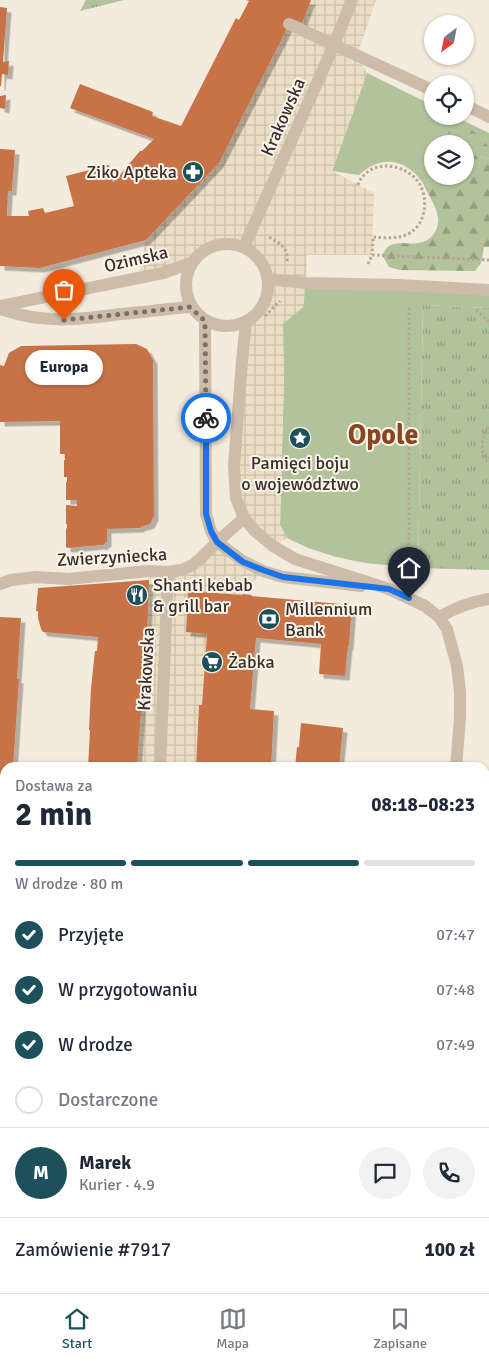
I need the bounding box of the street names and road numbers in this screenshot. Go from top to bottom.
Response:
street label: Krakowska [256,74,310,160]
street label: Ozimska [102,241,170,277]
street label: Zwierzyniecka [56,543,168,571]
street label: Krakowska [133,627,159,711]

